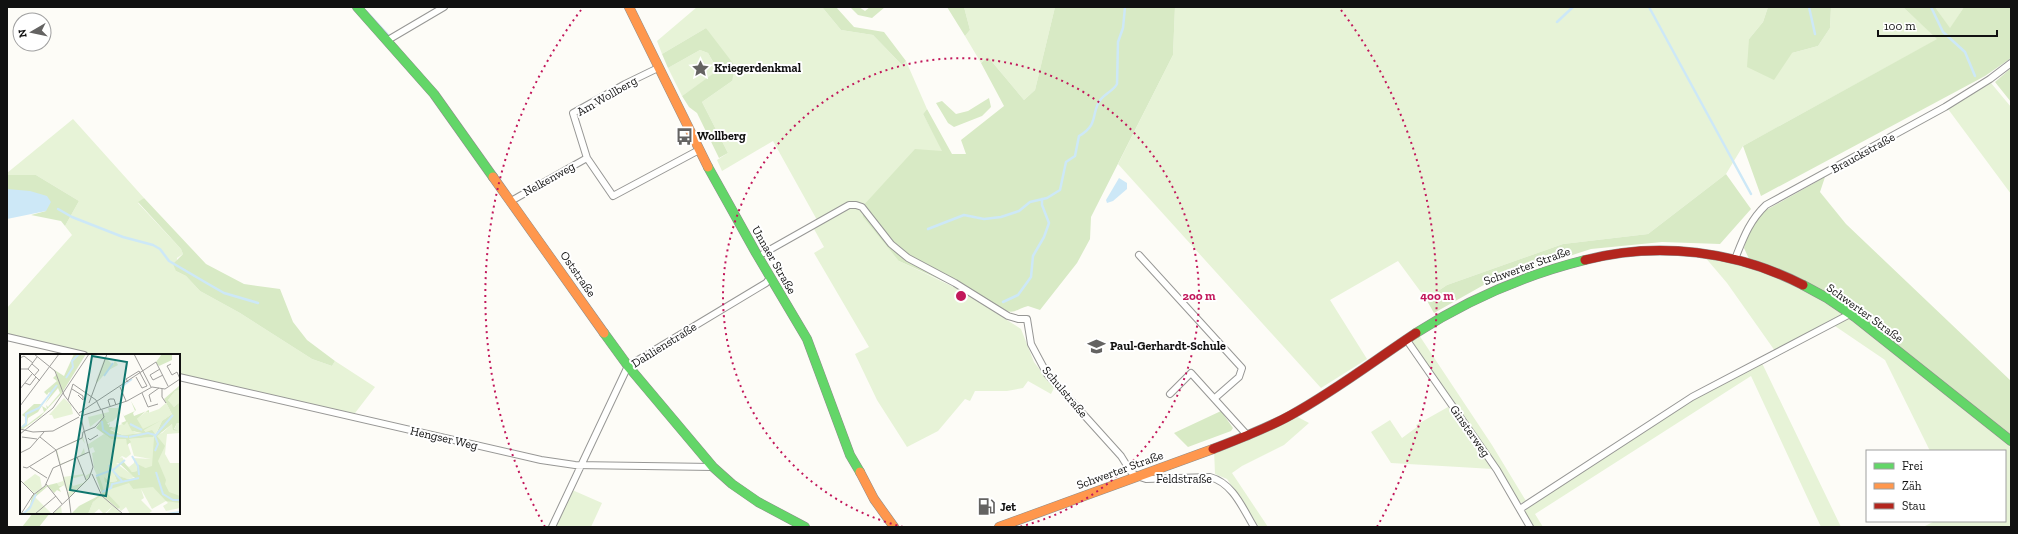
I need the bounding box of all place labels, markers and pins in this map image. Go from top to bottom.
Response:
place icon: Kriegerdenkmal [691,58,711,78]
place label: Kriegerdenkmal [714,61,802,75]
bus stop icon: Wollberg [674,126,694,146]
place label: Wollberg [697,129,746,143]
centre of rings [954,289,968,303]
school or university icon: Paul-Gerhardt-Schule [1087,336,1107,356]
place label: Paul-Gerhardt-Schule [1110,339,1226,353]
fuel station icon: Jet [977,497,997,517]
place label: Jet [1000,500,1016,514]

